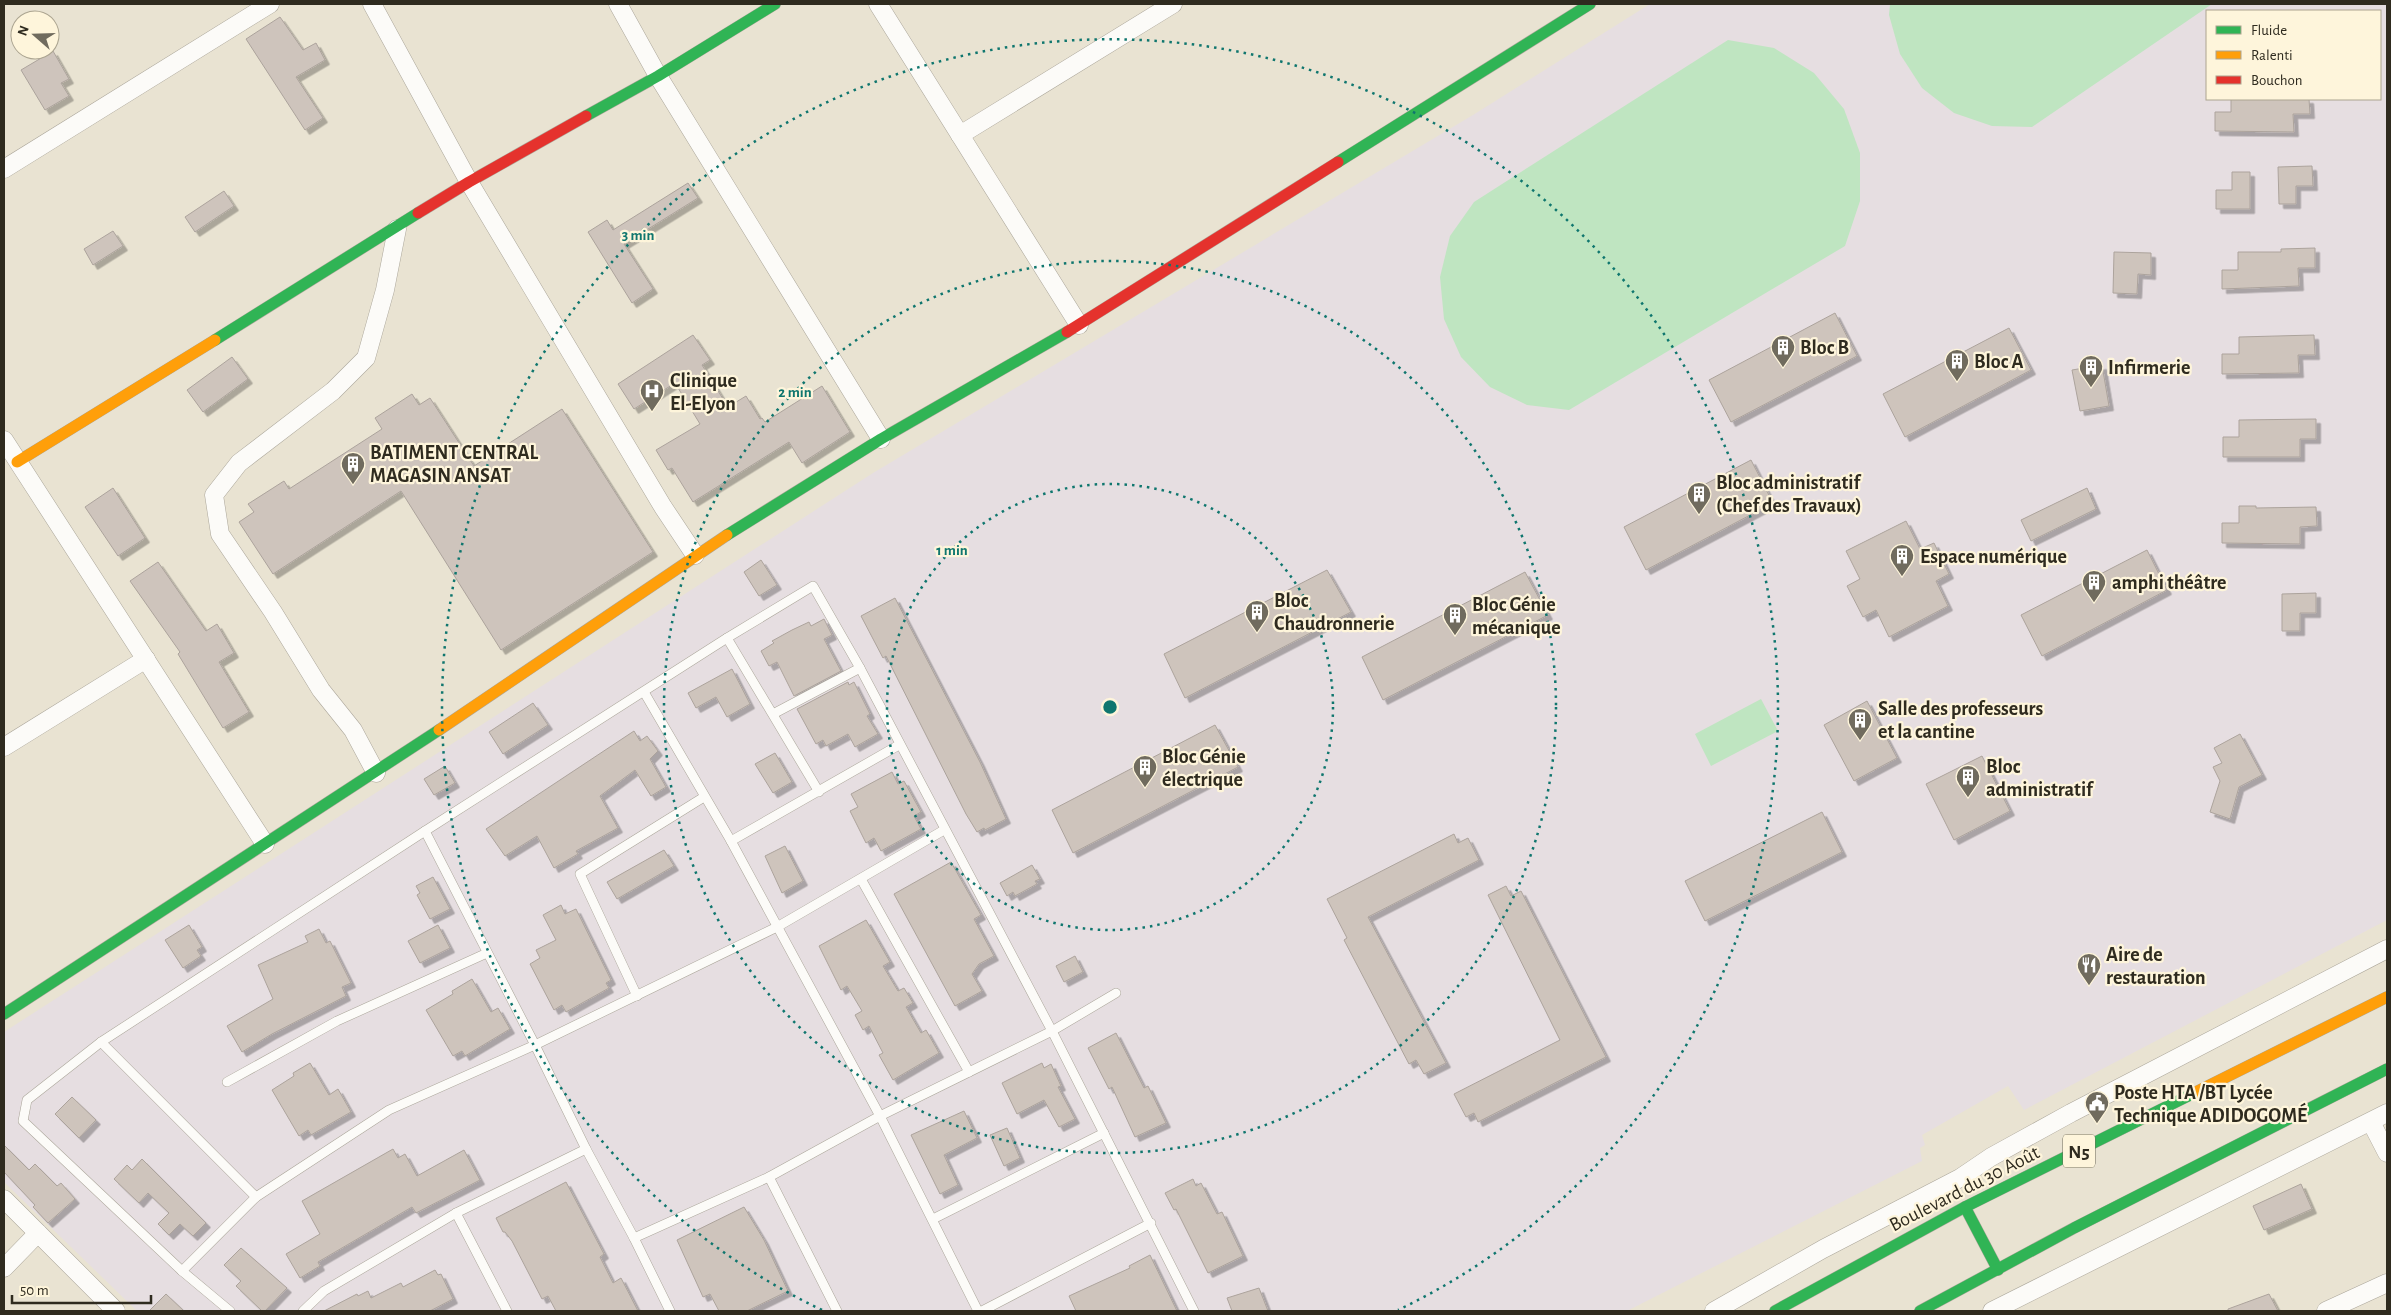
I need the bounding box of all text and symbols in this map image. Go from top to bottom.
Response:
north arrow [10,10,60,60]
legend [2206,10,2381,100]
text: Fluide [2251,23,2287,38]
text: N [15,24,32,38]
text: Ralenti [2251,48,2293,63]
text: Bouchon [2251,73,2302,88]
text: 3 min [622,228,654,243]
building icon: Bloc B [1770,334,1796,368]
place label: Bloc B [1800,338,1849,358]
building icon: Bloc A [1944,348,1970,382]
place label: Bloc A [1974,352,2023,372]
building icon: Infirmerie [2078,354,2104,388]
place label: Infirmerie [2108,358,2190,378]
place label: Clinique El-Elyon [670,371,737,414]
hospital icon: Clinique El-Elyon [639,378,665,412]
text: 2 min [778,385,812,400]
place label: BATIMENT CENTRAL MAGASIN ANSAT [370,443,538,486]
building icon: BATIMENT CENTRAL MAGASIN ANSAT [340,451,366,485]
place label: Bloc administratif (Chef des Travaux) [1716,473,1862,516]
building icon: Bloc administratif (Chef des Travaux) [1686,481,1712,515]
text: 1 min [936,543,968,558]
building icon: Espace numérique [1889,543,1915,577]
place label: Espace numérique [1920,547,2067,567]
building icon: amphi théâtre [2081,569,2107,603]
place label: amphi théâtre [2112,573,2227,593]
place label: Bloc Chaudronnerie [1274,591,1394,634]
place label: Bloc Génie mécanique [1472,595,1561,638]
building icon: Bloc Chaudronnerie [1244,599,1270,633]
building icon: Bloc Génie mécanique [1442,602,1468,636]
centre of rings [1101,698,1119,716]
place label: Salle des professeurs et la cantine [1878,699,2043,742]
building icon: Salle des professeurs et la cantine [1847,707,1873,741]
place label: Bloc Génie électrique [1162,747,1246,790]
building icon: Bloc Génie électrique [1132,754,1158,788]
place label: Bloc administratif [1986,757,2094,800]
building icon: Bloc administratif [1955,764,1981,798]
place label: Aire de restauration [2106,945,2205,988]
restaurant icon: Aire de restauration [2076,952,2102,986]
place label: Poste HTA /BT Lycée Technique ADIDOGOMÉ [2114,1083,2307,1126]
public building icon: Poste HTA /BT Lycée Technique ADIDOGOMÉ [2084,1090,2110,1124]
road number: N5 [2063,1134,2095,1168]
street label: Boulevard du 30 Août [1886,1142,2043,1235]
scale bar [12,1272,151,1304]
text: 50 m [20,1283,49,1298]

